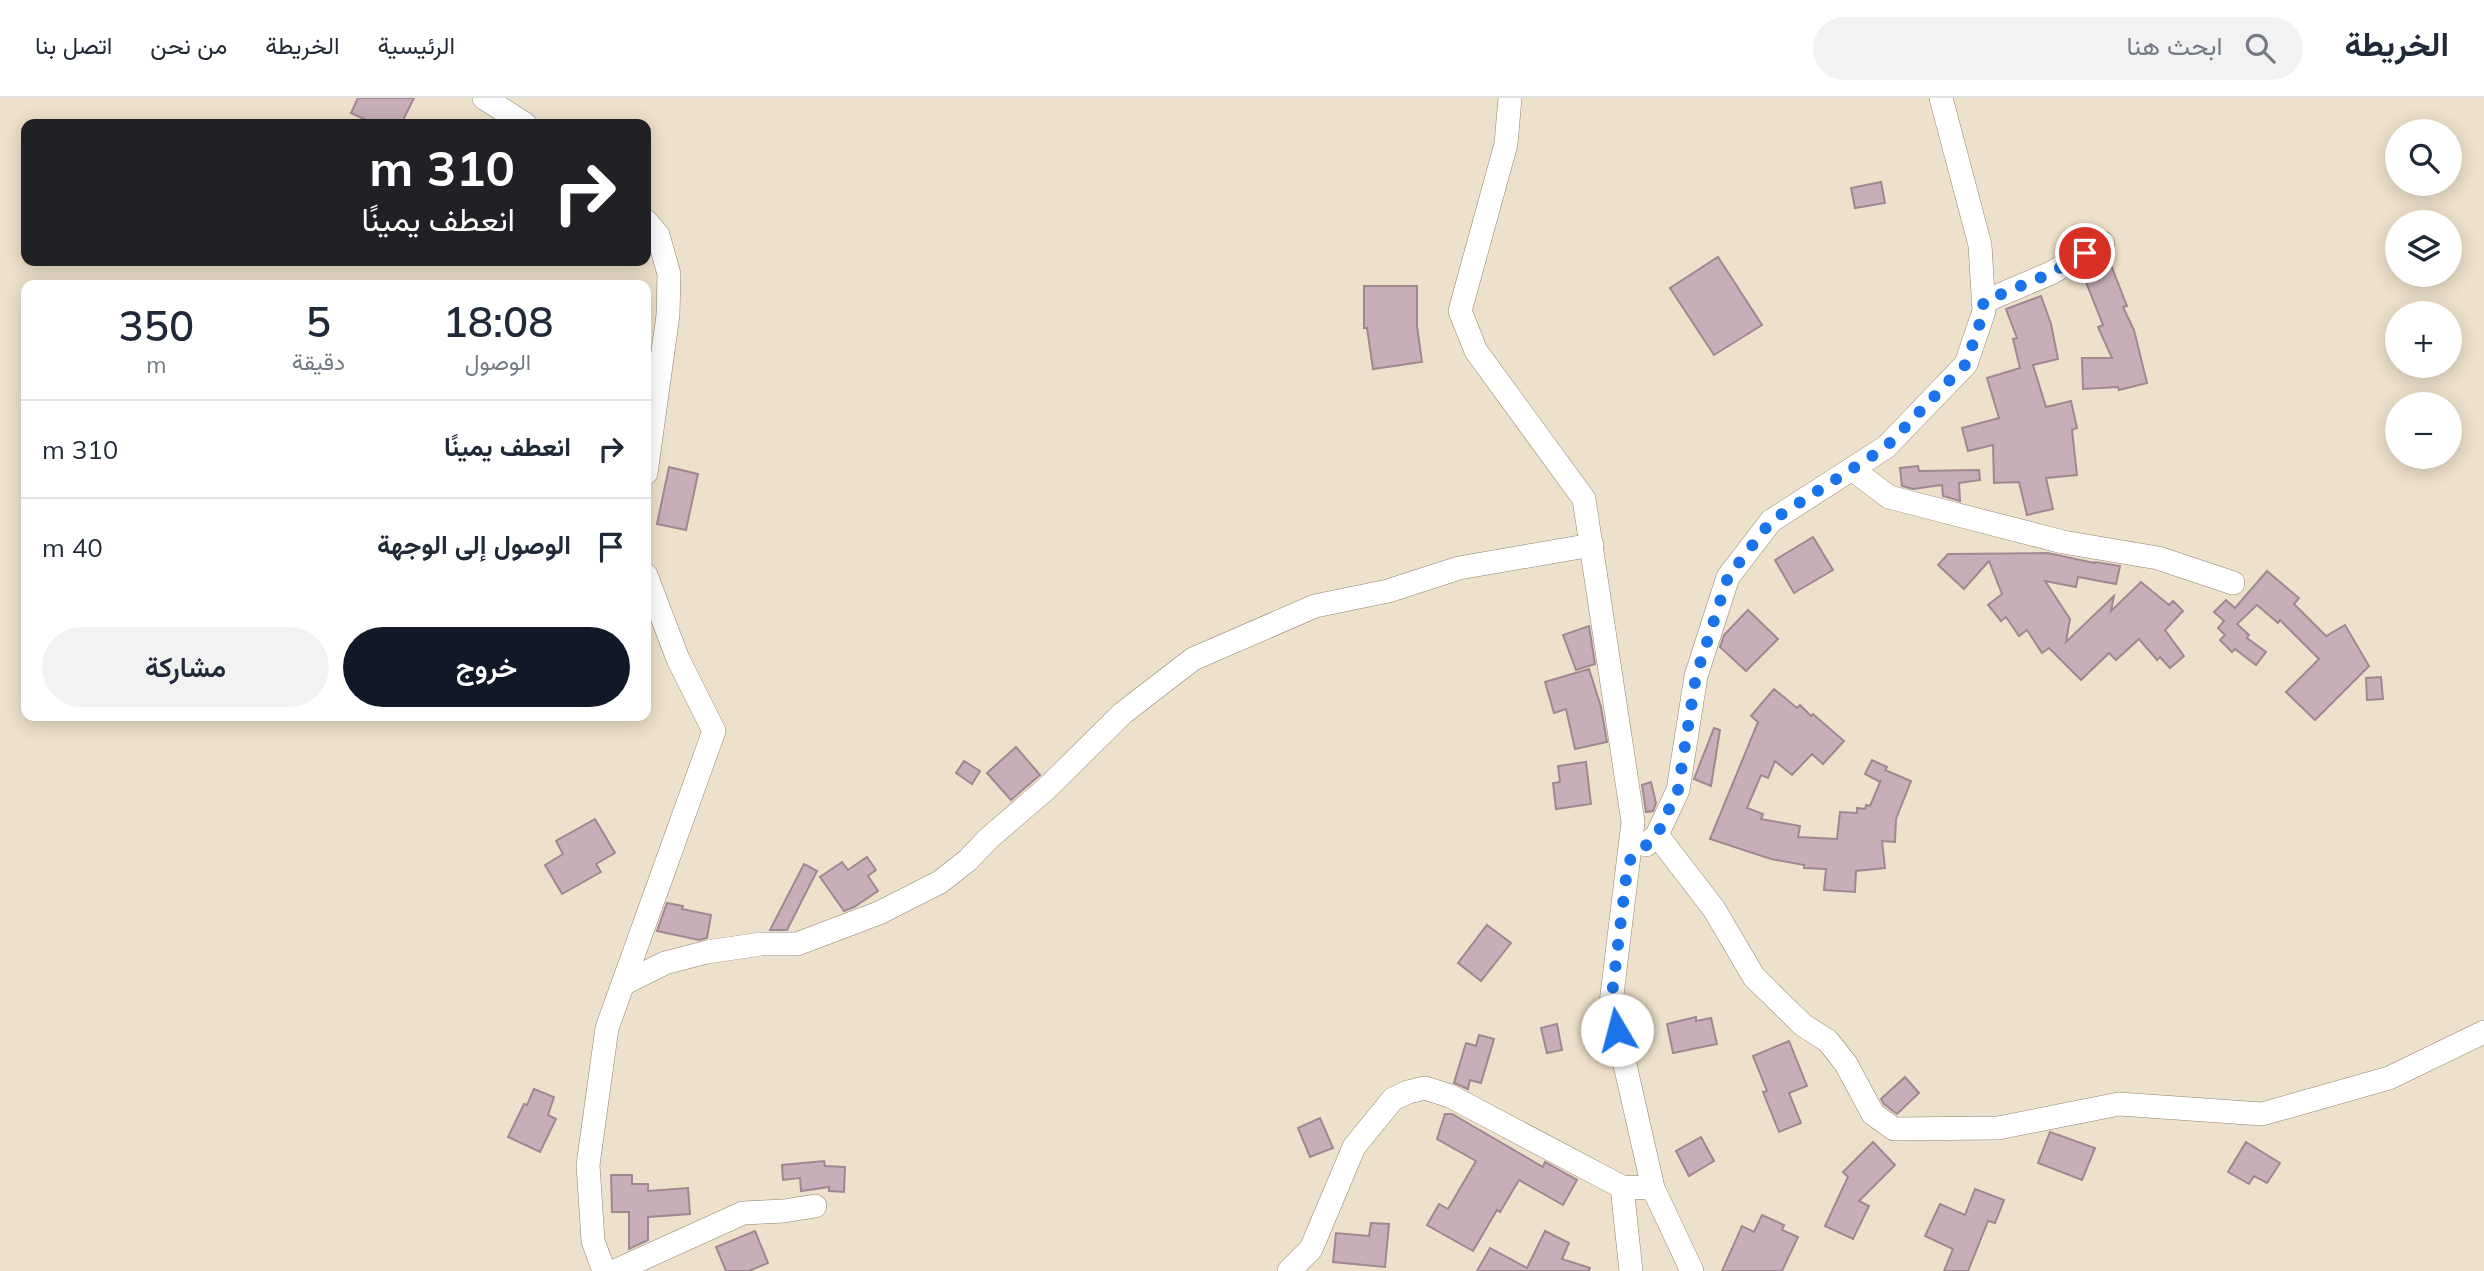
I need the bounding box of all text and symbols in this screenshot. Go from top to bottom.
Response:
search box [1813,17,2303,80]
text: الخريطة [2345,23,2449,64]
text: ابحث هنا [2127,29,2223,62]
icon: search [2241,29,2279,67]
text: اتصل بنا [35,30,112,60]
text: من نحن [150,30,227,60]
text: الخريطة [265,30,339,60]
text: الرئيسية [377,30,455,60]
map controls [2385,119,2462,469]
button: search [2385,119,2462,196]
text: 310 m [369,137,515,198]
icon: right [539,147,630,238]
text: انعطف يمينًا [361,199,515,239]
button: layers [2385,210,2462,287]
pin [2055,223,2115,283]
icon: arrive [2066,234,2104,272]
text: 5 [306,295,331,348]
text: 18:08 [443,295,553,348]
text: 350 [119,299,194,352]
button: + [2385,301,2462,378]
text: دقيقة [292,347,345,376]
text: الوصول [465,347,531,376]
text: m [146,350,167,379]
button: − [2385,392,2462,469]
text: انعطف يمينًا [444,430,571,463]
icon: right [592,430,630,468]
text: 310 m [42,433,118,466]
text: الوصول إلى الوجهة [377,528,571,561]
icon: arrive [592,528,630,566]
text: 40 m [42,531,103,564]
button: مشاركة [42,627,329,707]
button: خروج [343,627,630,707]
position arrow [1580,993,1654,1067]

